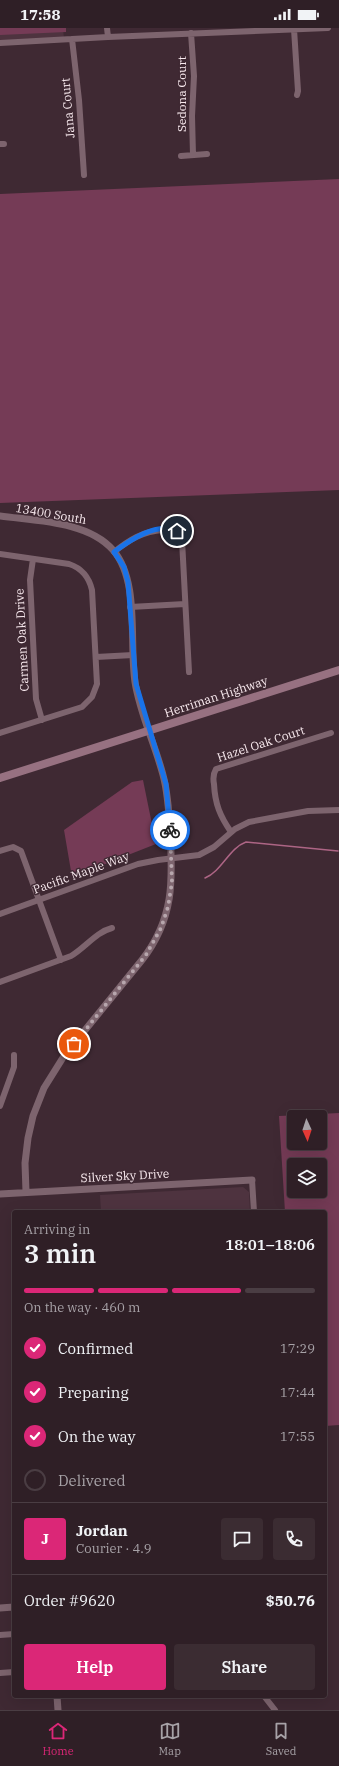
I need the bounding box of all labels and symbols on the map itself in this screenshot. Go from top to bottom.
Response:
street label: Sedona Court [174,56,189,132]
street label: Jana Court [57,77,78,139]
street label: 13400 South [14,500,88,527]
pin [160,514,194,548]
street label: Carmen Oak Drive [11,588,32,692]
street label: Herriman Highway [162,673,270,720]
street label: Hazel Oak Court [215,722,307,765]
courier [150,810,190,850]
street label: Pacific Maple Way [31,848,132,897]
pin [57,1027,91,1061]
north arrow [287,1110,327,1150]
street label: Silver Sky Drive [80,1166,170,1185]

